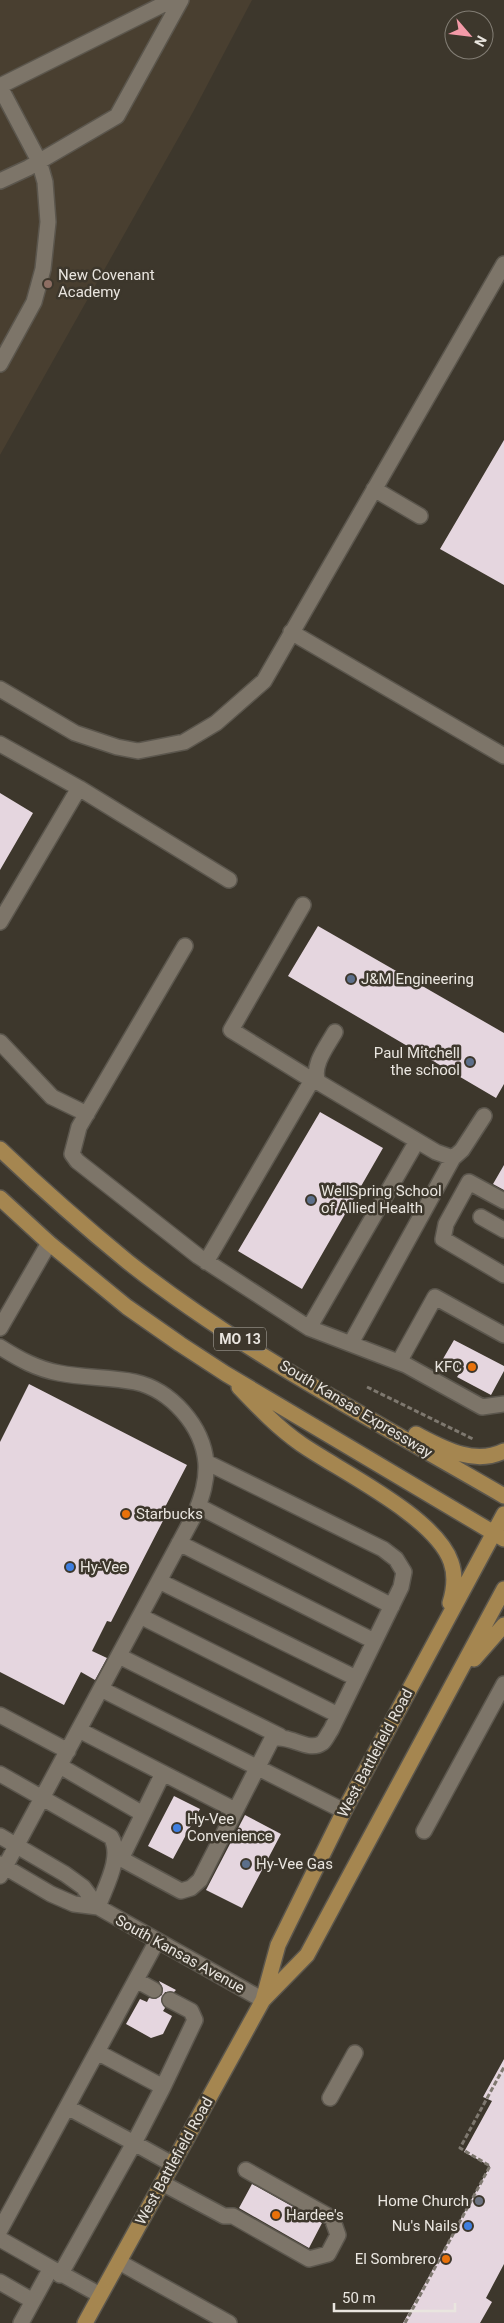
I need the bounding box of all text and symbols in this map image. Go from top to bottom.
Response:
north arrow [444,10,494,60]
text: N [471,33,490,49]
place label: New Covenant Academy [58,266,155,301]
marker: New Covenant Academy [42,278,54,290]
place label: J&M Engineering [361,970,474,988]
marker: J&M Engineering [345,973,357,985]
place label: Paul Mitchell the school [374,1044,460,1079]
marker: Paul Mitchell the school [464,1056,476,1068]
place label: WellSpring School of Allied Health [321,1182,442,1217]
marker: WellSpring School of Allied Health [305,1194,317,1206]
road number: MO 13 [214,1328,266,1350]
street label: South Kansas Expressway [276,1356,436,1462]
place label: KFC [435,1358,462,1376]
marker: KFC [466,1361,478,1373]
place label: Starbucks [136,1505,203,1523]
marker: Starbucks [120,1508,132,1520]
place label: Hy-Vee [80,1558,127,1576]
marker: Hy-Vee [64,1561,76,1573]
street label: West Battlefield Road [334,1686,416,1820]
place label: Hy-Vee Convenience [187,1810,273,1845]
marker: Hy-Vee Convenience [171,1822,183,1834]
place label: Hy-Vee Gas [256,1855,333,1873]
marker: Hy-Vee Gas [240,1858,252,1870]
street label: South Kansas Avenue [112,1911,248,1997]
street label: West Battlefield Road [132,2094,216,2228]
place label: Home Church [378,2192,469,2210]
marker: Home Church [473,2195,485,2207]
place label: Hardee's [286,2206,344,2224]
marker: Hardee's [270,2209,282,2221]
place label: Nu's Nails [392,2217,458,2235]
marker: Nu's Nails [462,2220,474,2232]
place label: El Sombrero [355,2250,436,2268]
marker: El Sombrero [440,2253,452,2265]
scale bar [334,2280,455,2312]
text: 50 m [342,2289,376,2307]

